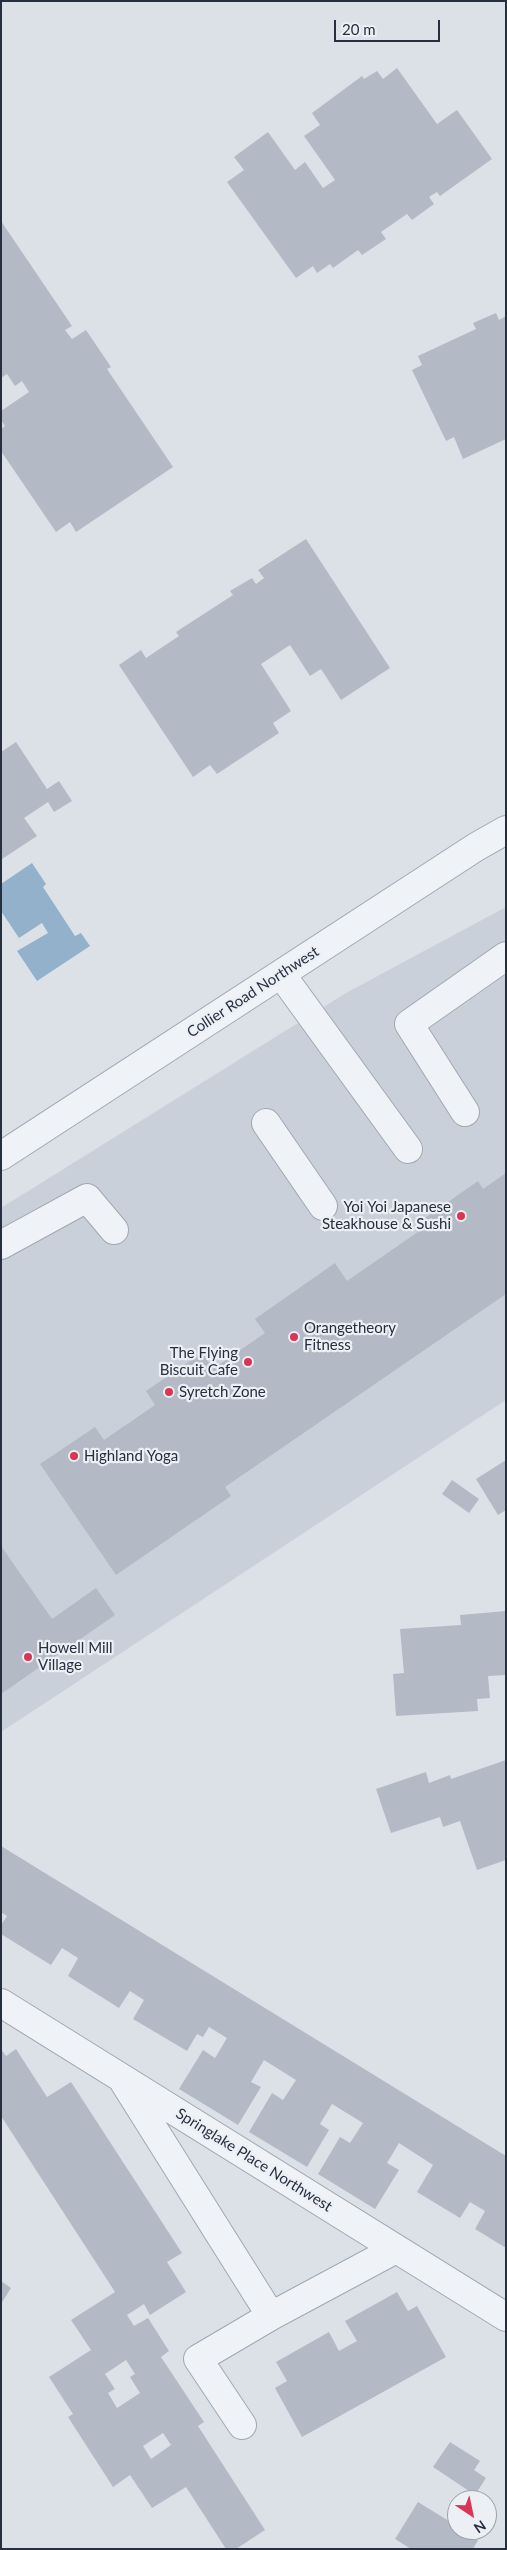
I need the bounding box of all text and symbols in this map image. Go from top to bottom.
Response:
scale bar [337,10,443,42]
text: 20 m [342,20,376,38]
street label: Collier Road Northwest [184,943,322,1041]
place label: Yoi Yoi Japanese Steakhouse & Sushi [322,1198,451,1233]
marker: Yoi Yoi Japanese Steakhouse & Sushi [455,1210,467,1222]
place label: Orangetheory Fitness [304,1319,396,1354]
marker: Orangetheory Fitness [288,1331,300,1343]
place label: The Flying Biscuit Cafe [160,1344,238,1379]
marker: The Flying Biscuit Cafe [242,1356,254,1368]
place label: Syretch Zone [179,1383,266,1401]
marker: Syretch Zone [163,1386,175,1398]
place label: Highland Yoga [84,1447,178,1465]
marker: Highland Yoga [68,1450,80,1462]
place label: Howell Mill Village [38,1639,113,1674]
marker: Howell Mill Village [22,1651,34,1663]
street label: Springlake Place Northwest [173,2104,335,2216]
north arrow [447,2490,497,2540]
text: N [471,2517,489,2537]

